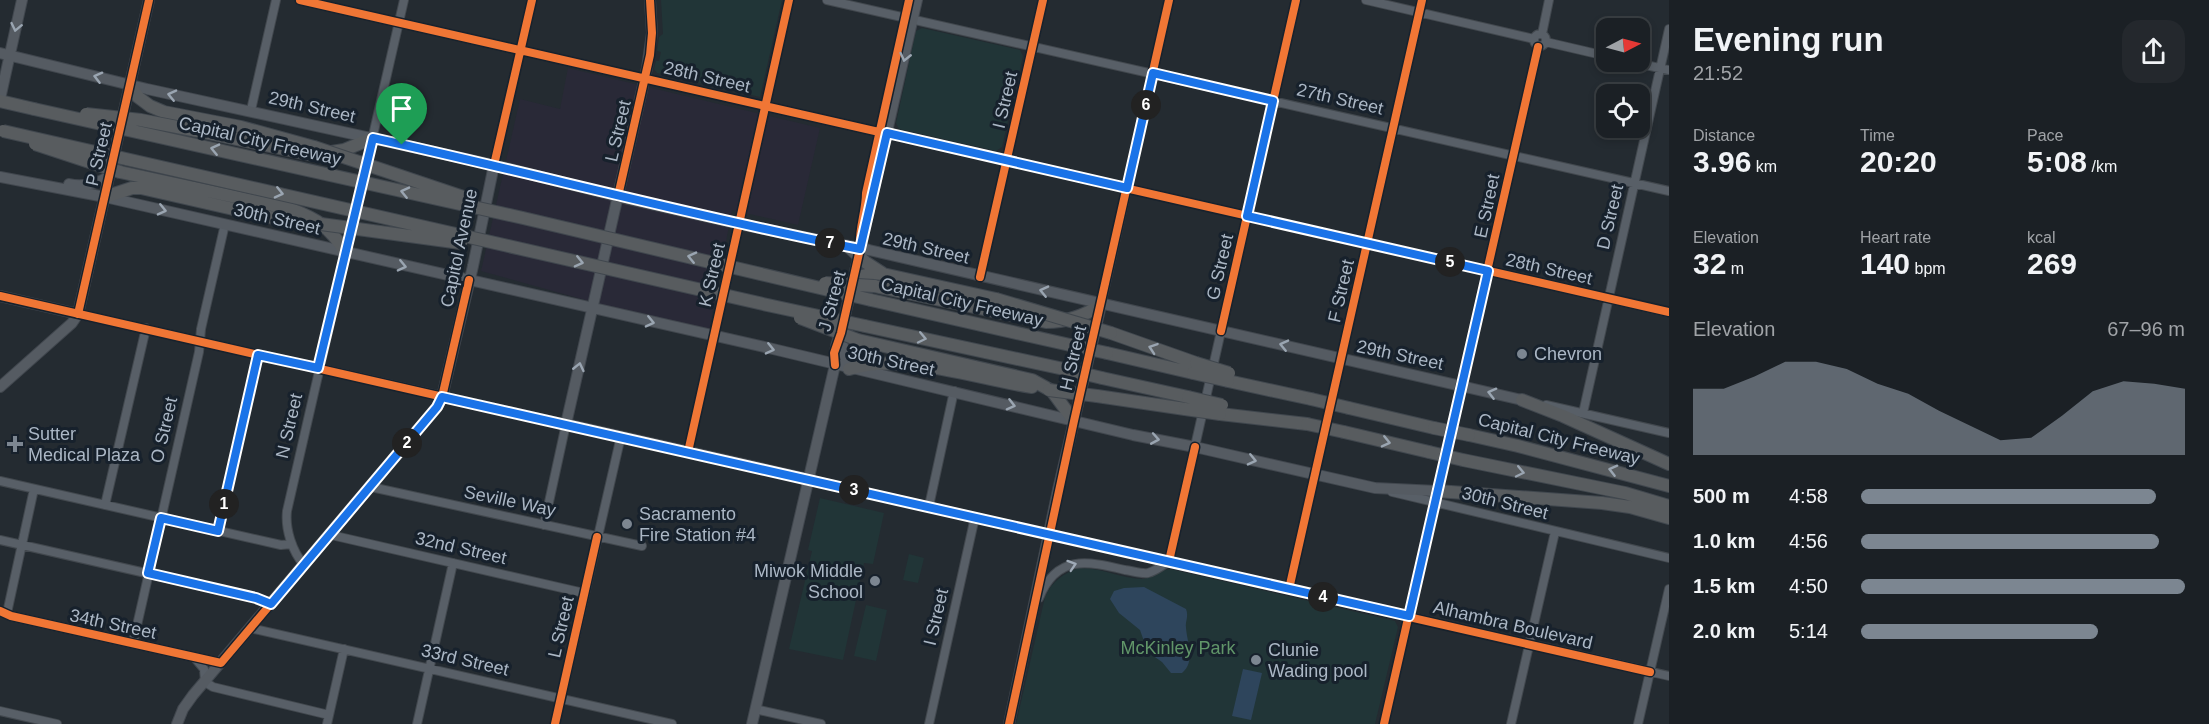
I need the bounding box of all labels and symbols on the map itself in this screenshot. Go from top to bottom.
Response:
north arrow [1596,18,1650,72]
one-way arrow [10,22,23,32]
one-way arrow [899,52,912,62]
street label: 28th Street [662,57,752,97]
street label: I Street [989,69,1021,131]
one-way arrow [93,72,103,85]
street label: 27th Street [1295,79,1385,119]
pin [376,83,427,145]
street label: 29th Street [267,87,357,127]
one-way arrow [167,89,177,102]
pin: 6 [1131,90,1161,120]
street label: L Street [601,98,635,164]
street label: Capital City Freeway [177,113,343,169]
street label: P Street [82,120,116,188]
one-way arrow [210,143,220,156]
street label: E Street [1470,172,1504,240]
street label: D Street [1593,183,1627,251]
one-way arrow [274,186,284,199]
one-way arrow [400,186,410,199]
street label: Capitol Avenue [437,187,481,309]
street label: 30th Street [232,199,322,239]
one-way arrow [156,203,166,216]
pin: 7 [815,228,845,258]
street label: 29th Street [881,228,971,268]
street label: G Street [1203,232,1237,302]
street label: K Street [695,241,729,309]
pin: 5 [1435,247,1465,277]
street label: 28th Street [1504,249,1594,289]
one-way arrow [687,252,697,265]
one-way arrow [573,255,583,268]
one-way arrow [397,258,407,271]
street label: F Street [1324,258,1358,324]
street label: J Street [814,268,850,334]
street label: Capital City Freeway [879,274,1045,330]
one-way arrow [1039,286,1049,299]
one-way arrow [644,314,654,327]
street label: H Street [1056,324,1090,392]
one-way arrow [917,331,927,344]
street label: 29th Street [1355,336,1445,374]
one-way arrow [1280,340,1290,353]
one-way arrow [765,341,775,354]
street label: 30th Street [846,342,936,380]
one-way arrow [1148,343,1159,356]
place label: Chevron [1534,344,1602,364]
marker: Chevron [1515,347,1529,361]
one-way arrow [572,362,585,372]
one-way arrow [1487,388,1497,401]
street label: N Street [272,392,306,460]
street label: O Street [147,395,181,465]
one-way arrow [1006,397,1016,410]
street label: Capital City Freeway [1476,409,1642,469]
place label: Sutter Medical Plaza [28,424,141,465]
pin: 2 [392,428,422,458]
one-way arrow [1151,433,1160,445]
marker: Sutter Medical Plaza [6,435,24,453]
one-way arrow [1381,435,1391,448]
one-way arrow [1247,452,1257,465]
one-way arrow [1515,464,1525,477]
one-way arrow [1608,465,1619,477]
pin: 3 [839,475,869,505]
street label: Seville Way [462,482,558,520]
street label: 30th Street [1460,483,1550,523]
pin: 1 [209,489,239,519]
place label: Sacramento Fire Station #4 [639,504,756,545]
marker: Sacramento Fire Station #4 [620,517,634,531]
street label: 32nd Street [413,528,509,568]
one-way arrow [1066,560,1077,572]
place label: Miwok Middle School [754,561,863,602]
marker: Miwok Middle School [868,574,882,588]
pin: 4 [1308,582,1338,612]
street label: I Street [920,586,952,648]
street label: L Street [544,594,578,660]
street label: Alhambra Boulevard [1431,597,1595,653]
street label: 34th Street [68,605,158,643]
park label: McKinley Park [1120,638,1237,658]
street label: 33rd Street [419,640,511,680]
place label: Clunie Wading pool [1268,640,1367,681]
marker: Clunie Wading pool [1249,653,1263,667]

